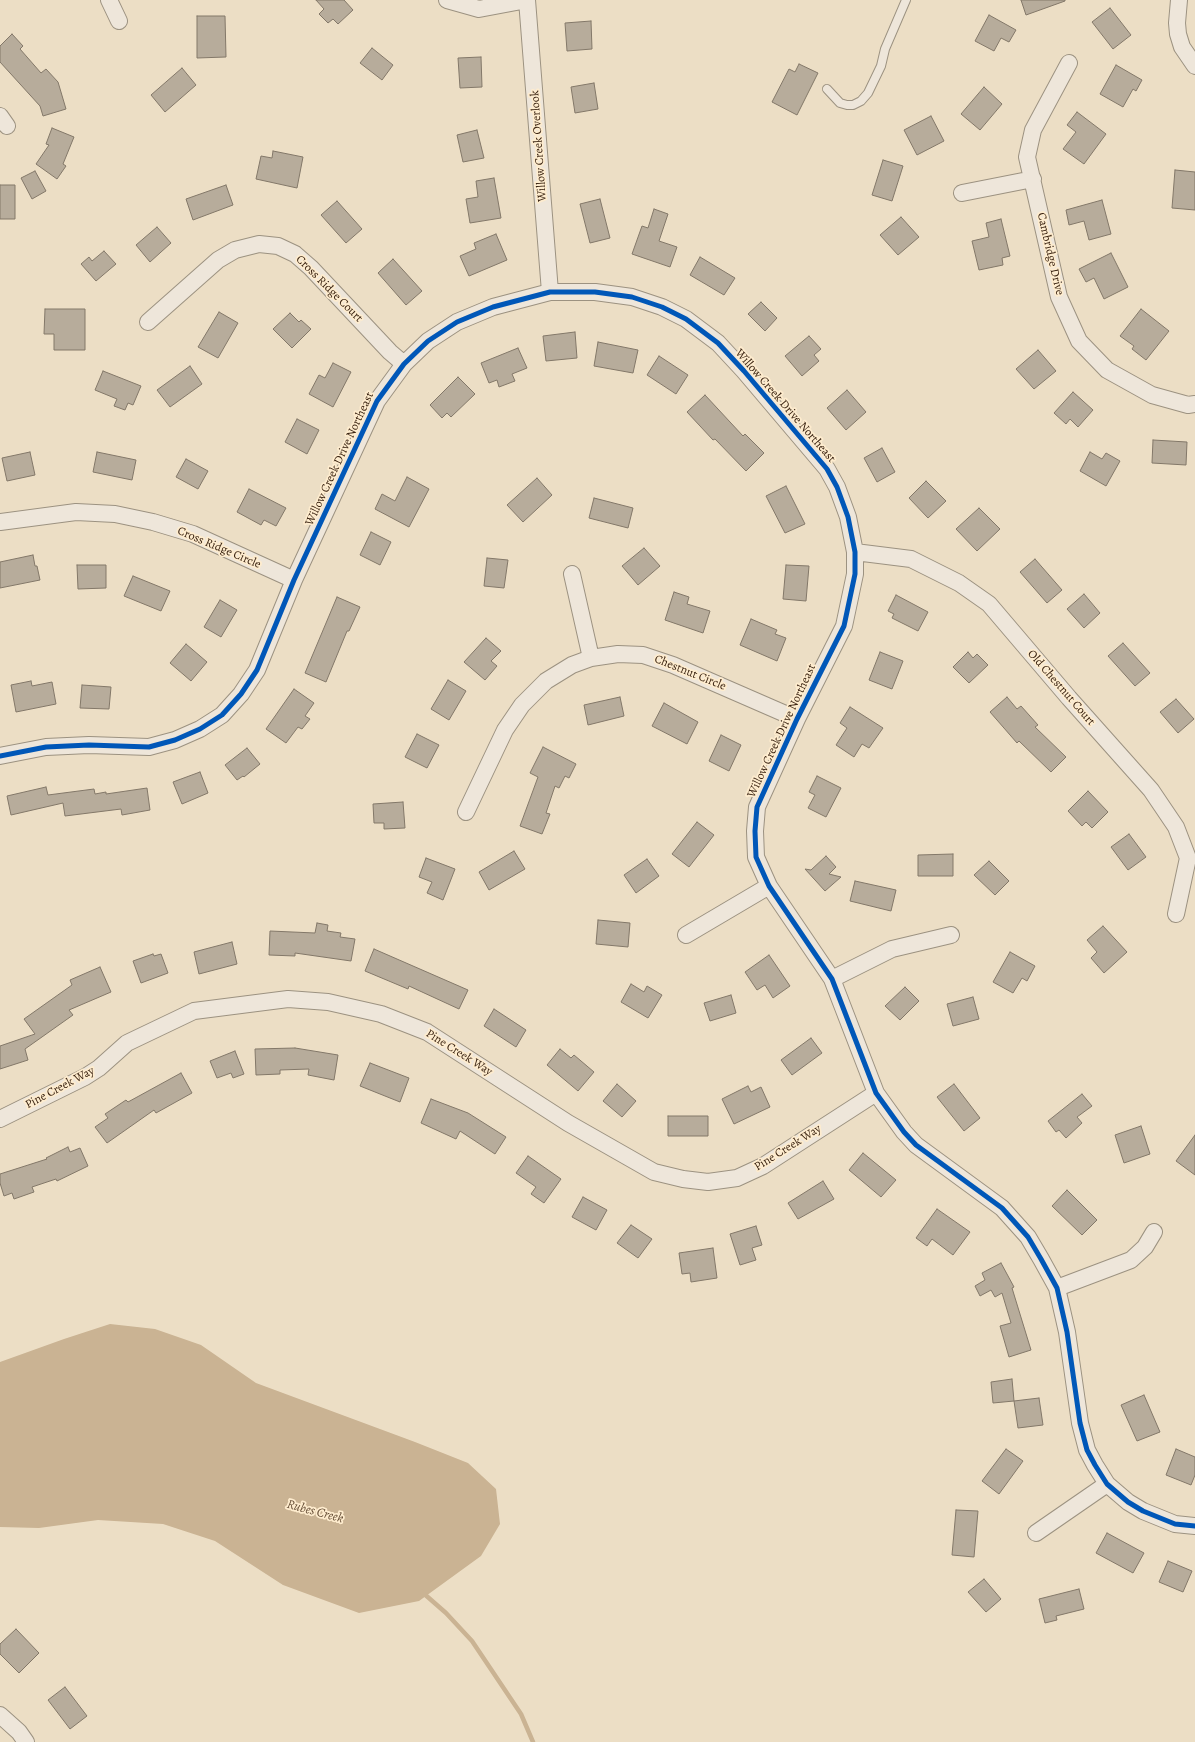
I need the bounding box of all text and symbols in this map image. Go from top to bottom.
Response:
street label: Willow Creek Overlook [528,90,550,202]
street label: Cambridge Drive [1034,211,1066,297]
street label: Cross Ridge Court [292,252,366,326]
street label: Willow Creek Drive Northeast [732,346,838,466]
street label: Willow Creek Drive Northeast [303,390,377,528]
street label: Cross Ridge Circle [175,524,263,572]
street label: Old Chestnut Court [1024,647,1098,729]
street label: Chestnut Circle [652,652,728,694]
street label: Willow Creek Drive Northeast [745,662,819,800]
street label: Pine Creek Way [423,1027,495,1079]
street label: Pine Creek Way [23,1064,97,1112]
street label: Pine Creek Way [752,1122,824,1174]
water label: Rubes Creek [285,1497,345,1527]

